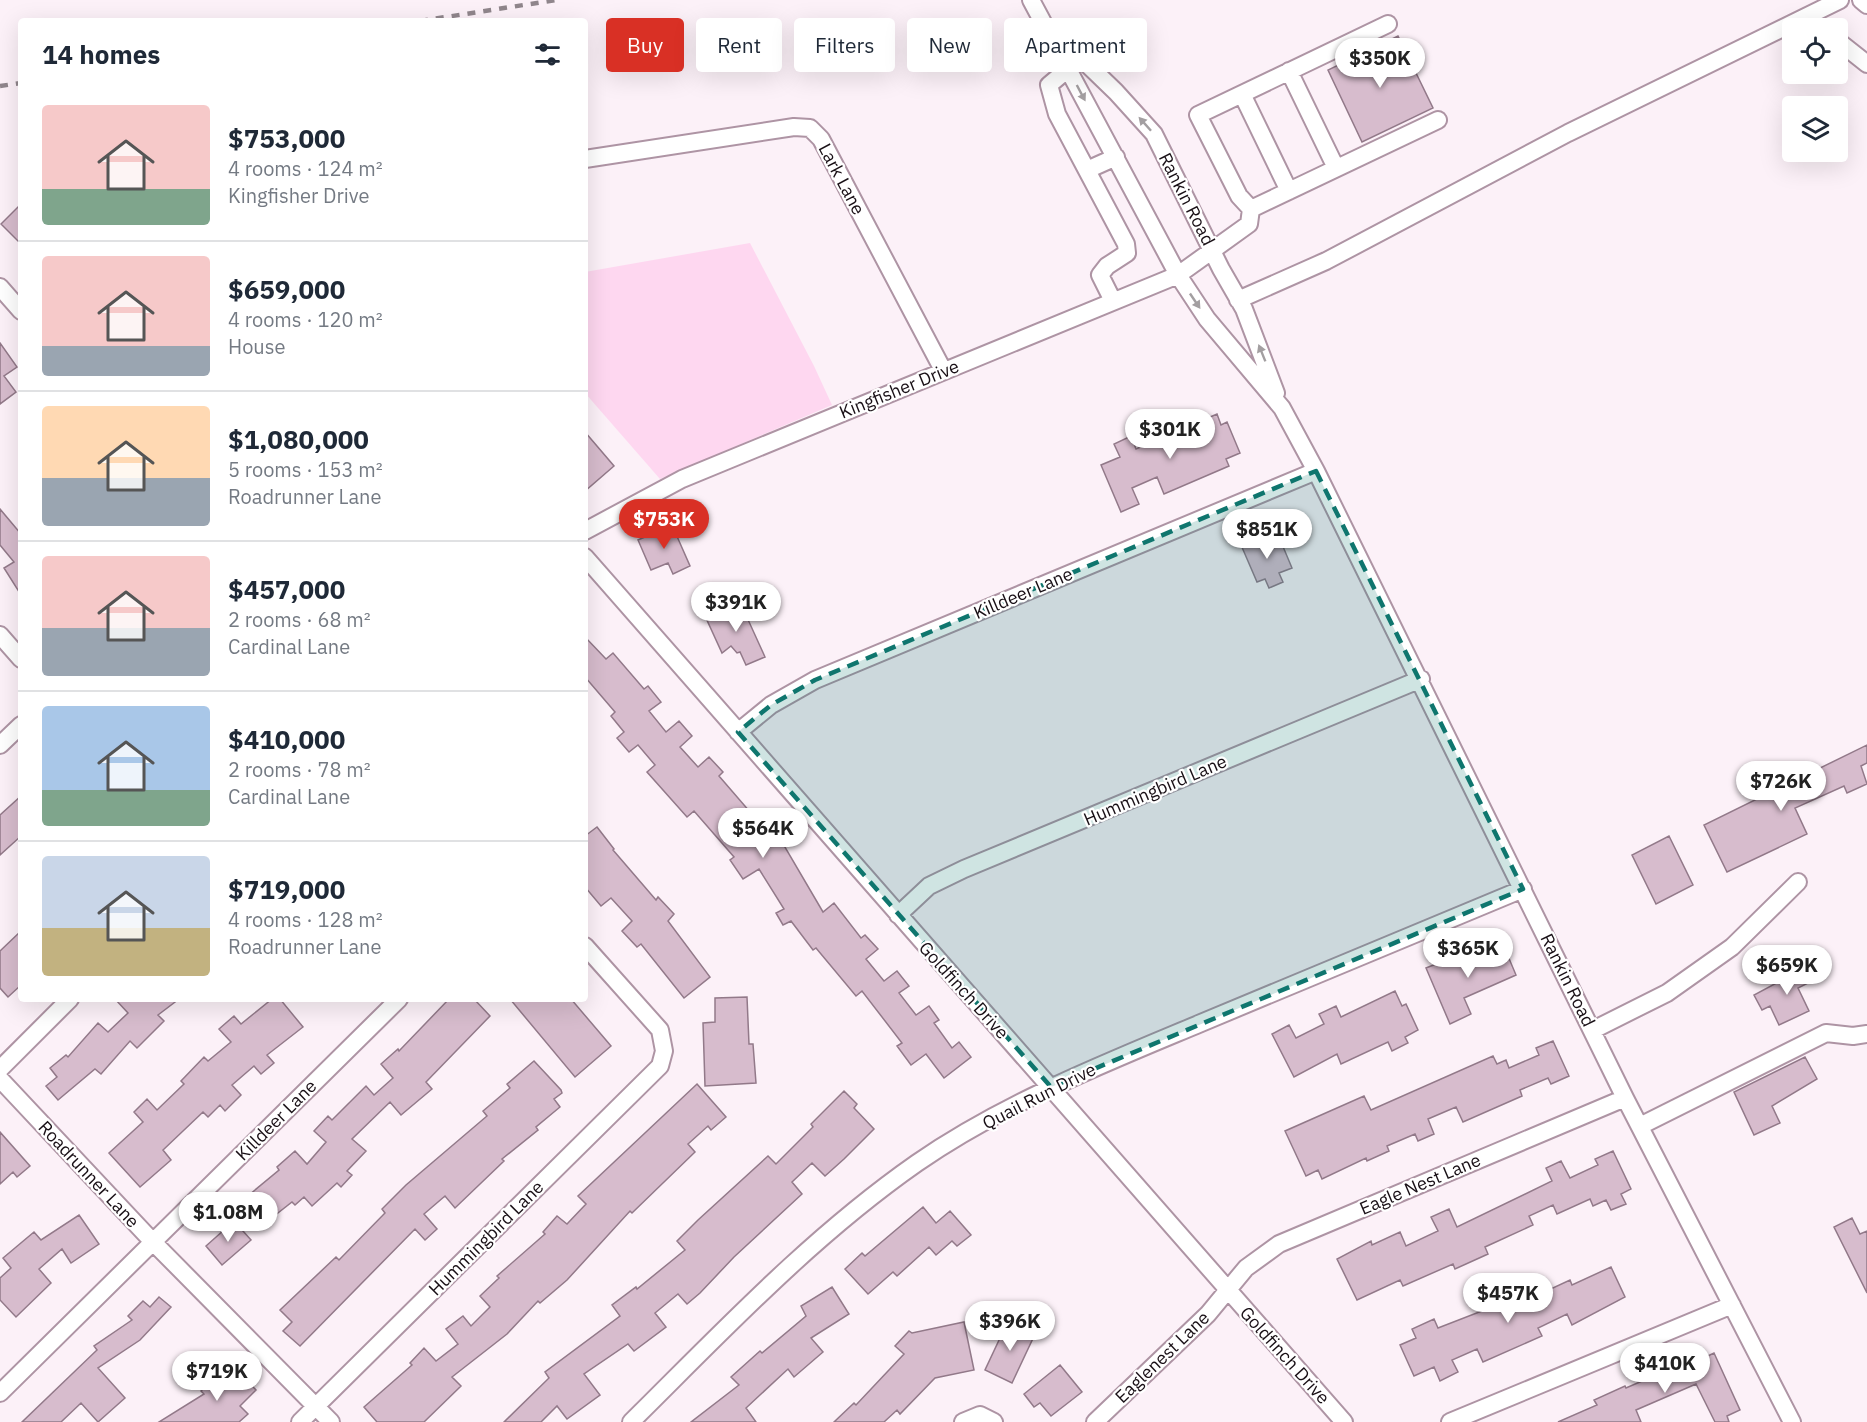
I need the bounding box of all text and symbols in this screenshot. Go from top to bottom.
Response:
chip: Buy [606,18,684,72]
chip: Rent [696,18,782,72]
chip: Filters [794,18,895,72]
chip: New [907,18,992,72]
chip: Apartment [1004,18,1147,72]
map controls [1782,18,1848,162]
button: locate [1782,18,1848,84]
text: 14 homes [42,37,160,71]
icon: filters [531,38,564,71]
pin: $350K [1338,38,1422,89]
text: $350K [1349,44,1411,71]
one-way arrow [1076,85,1086,102]
button: layers [1782,96,1848,162]
one-way arrow [1139,117,1152,132]
text: $753,000 [228,121,345,155]
icon: home [90,129,162,201]
street label: Lark Lane [814,139,870,219]
street label: Rankin Road [1154,149,1220,249]
text: 4 rooms · 124 m² [228,155,383,182]
text: Kingfisher Drive [228,182,370,209]
text: $659,000 [228,272,345,306]
icon: home [90,280,162,352]
one-way arrow [1189,293,1200,309]
text: 4 rooms · 120 m² [228,306,383,333]
text: House [228,333,285,360]
one-way arrow [1257,344,1266,362]
street label: Kingfisher Drive [836,354,962,424]
pin: $301K [1128,409,1212,460]
text: $301K [1139,415,1201,442]
text: $1,080,000 [228,422,369,456]
icon: home [90,430,162,502]
text: 5 rooms · 153 m² [228,456,383,483]
text: Roadrunner Lane [228,483,381,510]
pin: $753K [622,499,706,550]
text: $753K [633,505,695,532]
pin: $851K [1225,509,1309,560]
text: $851K [1236,515,1298,542]
street label: Killdeer Lane [970,562,1076,624]
text: $457,000 [228,572,345,606]
icon: home [90,580,162,652]
pin: $391K [694,582,778,633]
text: $391K [705,588,767,615]
text: 2 rooms · 68 m² [228,606,371,633]
text: Cardinal Lane [228,633,350,660]
text: $410,000 [228,722,345,756]
icon: home [90,730,162,802]
street label: Hummingbird Lane [1080,749,1230,831]
text: 2 rooms · 78 m² [228,756,371,783]
pin: $726K [1739,761,1823,812]
text: $726K [1750,767,1812,794]
text: Cardinal Lane [228,783,350,810]
pin: $564K [721,808,805,859]
text: $564K [732,814,794,841]
text: $719,000 [228,872,345,906]
icon: home [90,880,162,952]
text: 4 rooms · 128 m² [228,906,383,933]
pin: $365K [1426,928,1510,979]
street label: Rankin Road [1536,930,1600,1030]
text: Roadrunner Lane [228,933,381,960]
text: $365K [1437,934,1499,961]
street label: Goldfinch Drive [914,936,1014,1044]
pin: $659K [1745,945,1829,996]
text: $659K [1756,951,1818,978]
street label: Quail Run Drive [978,1058,1100,1134]
street label: Killdeer Lane [231,1075,321,1165]
street label: Roadrunner Lane [33,1116,145,1232]
street label: Eagle Nest Lane [1356,1148,1484,1220]
street label: Hummingbird Lane [424,1176,548,1300]
pin: $1.08M [179,1192,277,1243]
text: $1.08M [193,1198,263,1225]
pin: $457K [1466,1273,1550,1324]
text: $457K [1477,1279,1539,1306]
pin: $396K [968,1301,1052,1352]
street label: Goldfinch Drive [1235,1301,1335,1409]
street label: Eaglenest Lane [1110,1306,1214,1408]
text: $396K [979,1307,1041,1334]
pin: $410K [1623,1343,1707,1394]
text: $410K [1634,1349,1696,1376]
pin: $719K [175,1351,259,1402]
text: $719K [186,1357,248,1384]

